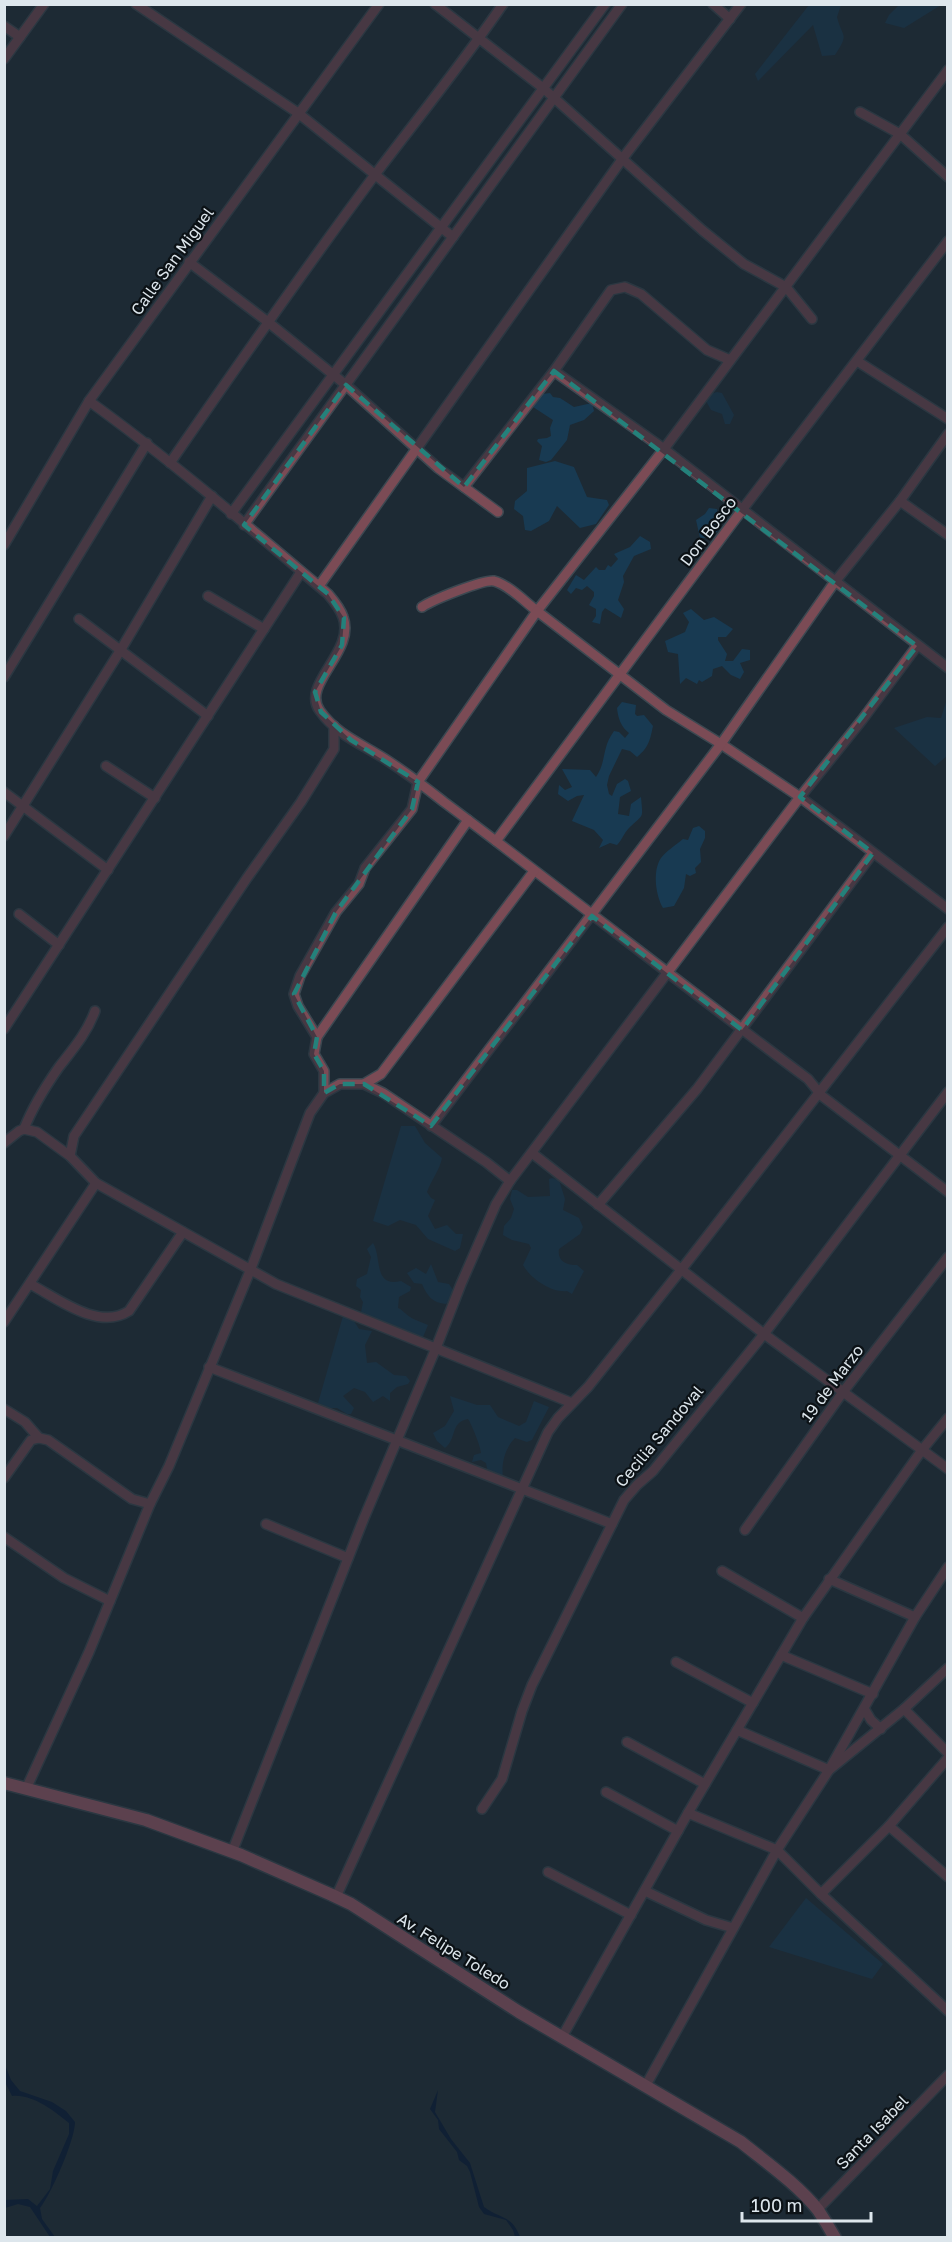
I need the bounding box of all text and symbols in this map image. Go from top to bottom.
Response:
street label: Calle San Miguel [126,203,218,319]
street label: Don Bosco [675,492,741,570]
street label: 19 de Marzo [796,1340,868,1426]
street label: Cecilia Sandoval [611,1381,707,1491]
street label: Av. Felipe Toledo [394,1908,514,1994]
street label: Santa Isabel [832,2091,912,2173]
scale bar [742,2185,871,2223]
text: 100 m [751,2194,802,2216]

